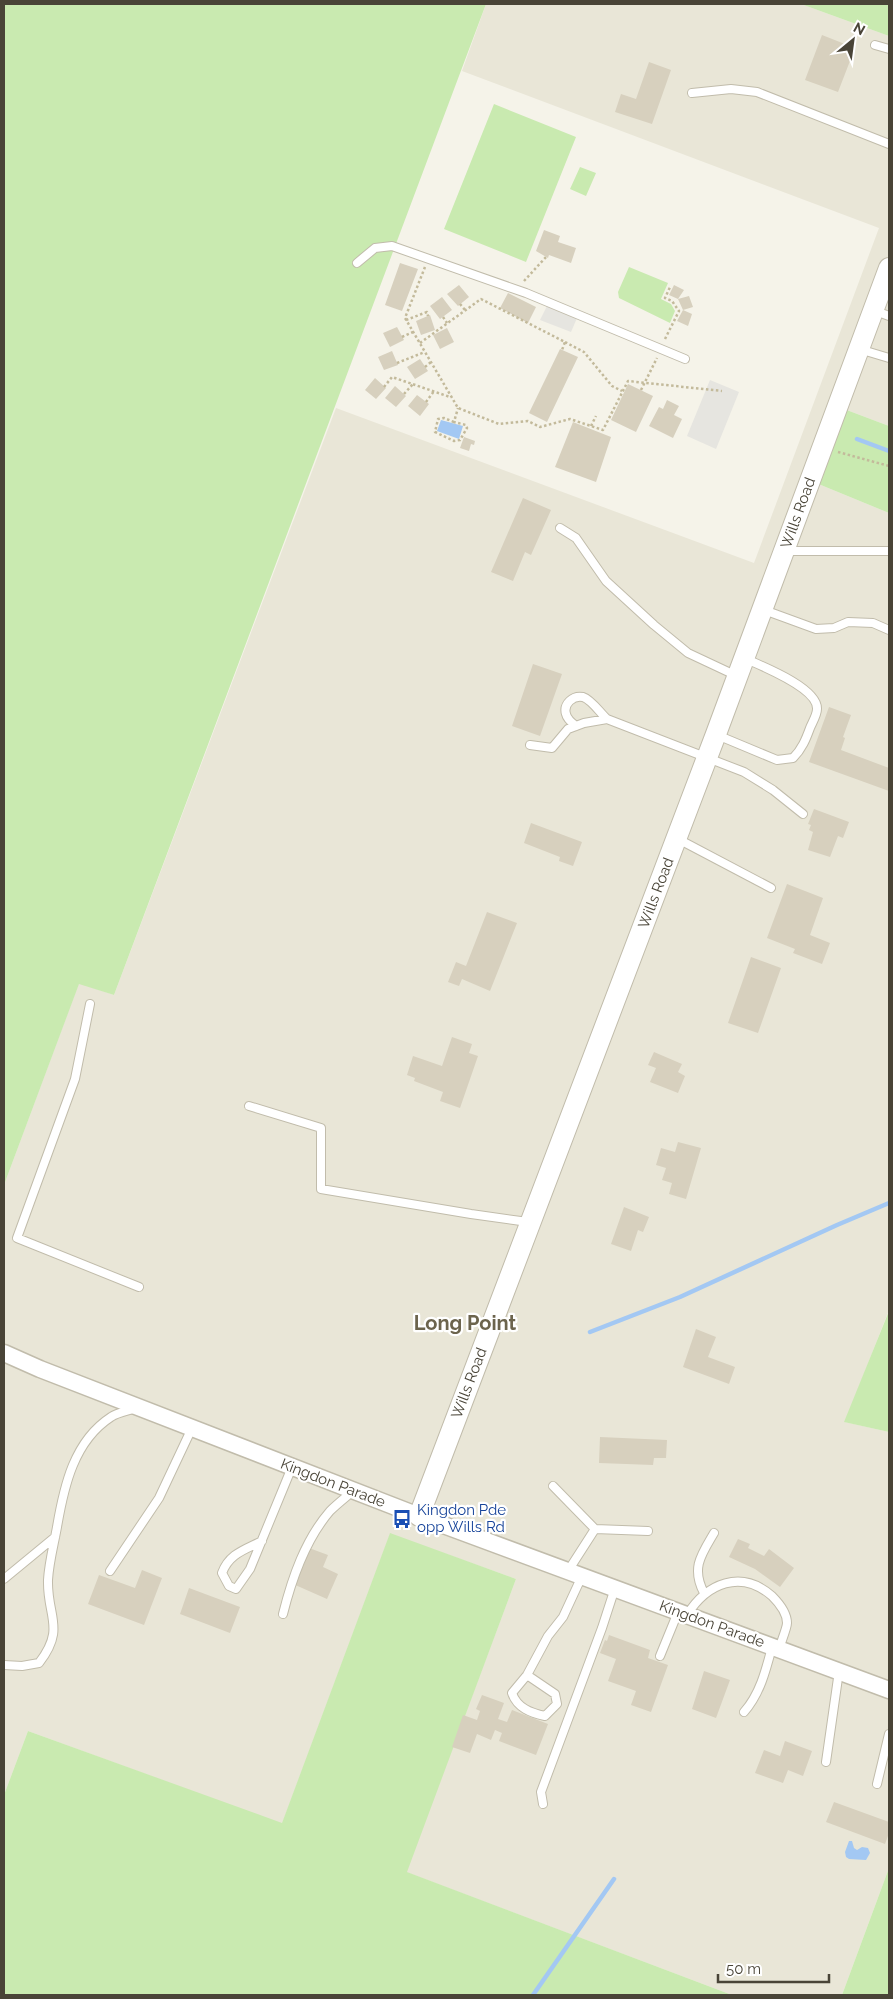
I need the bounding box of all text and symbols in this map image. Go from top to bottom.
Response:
north arrow [828,15,878,65]
text: N [851,19,868,38]
street label: Wills Road [777,475,819,551]
street label: Wills Road [634,855,678,931]
district label: Long Point [414,1311,517,1335]
street label: Wills Road [447,1345,491,1421]
street label: Kingdon Parade [278,1455,388,1511]
place label: Kingdon Pde opp Wills Rd [417,1501,506,1536]
bus stop icon: Kingdon Pde opp Wills Rd [391,1508,413,1530]
street label: Kingdon Parade [657,1597,767,1651]
scale bar [718,1952,829,1984]
text: 50 m [726,1960,761,1978]

